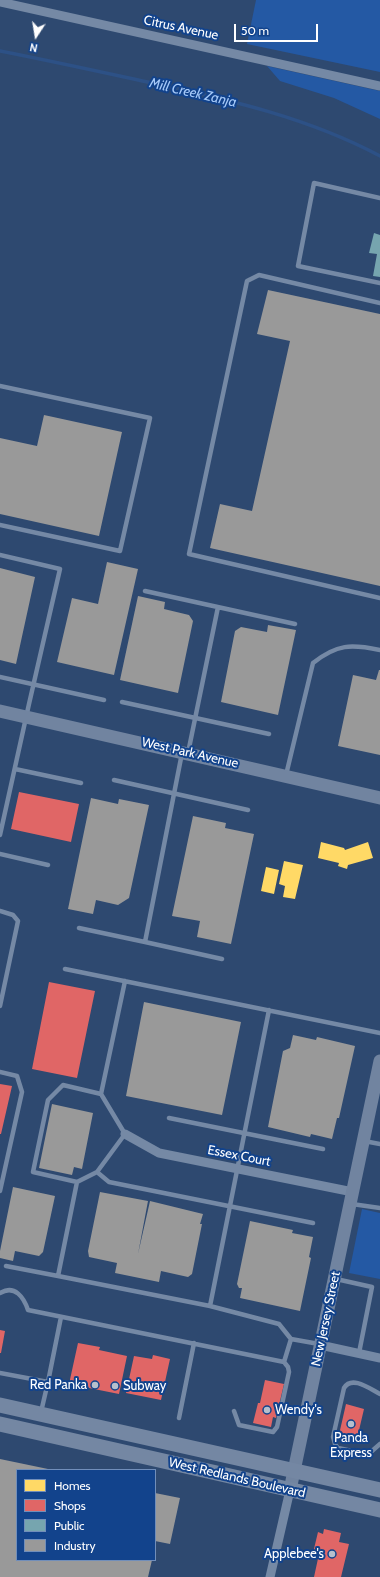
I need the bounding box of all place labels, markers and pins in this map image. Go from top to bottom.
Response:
place label: Red Panka [30,1377,87,1393]
place label: Subway [123,1378,166,1394]
marker: Red Panka [90,1380,100,1390]
marker: Subway [110,1381,120,1391]
place label: Wendy's [275,1402,322,1418]
marker: Wendy's [262,1405,272,1415]
marker: Panda Express [346,1419,356,1429]
place label: Panda Express [330,1430,372,1461]
place label: Applebee's [264,1546,324,1562]
marker: Applebee's [327,1549,337,1559]

